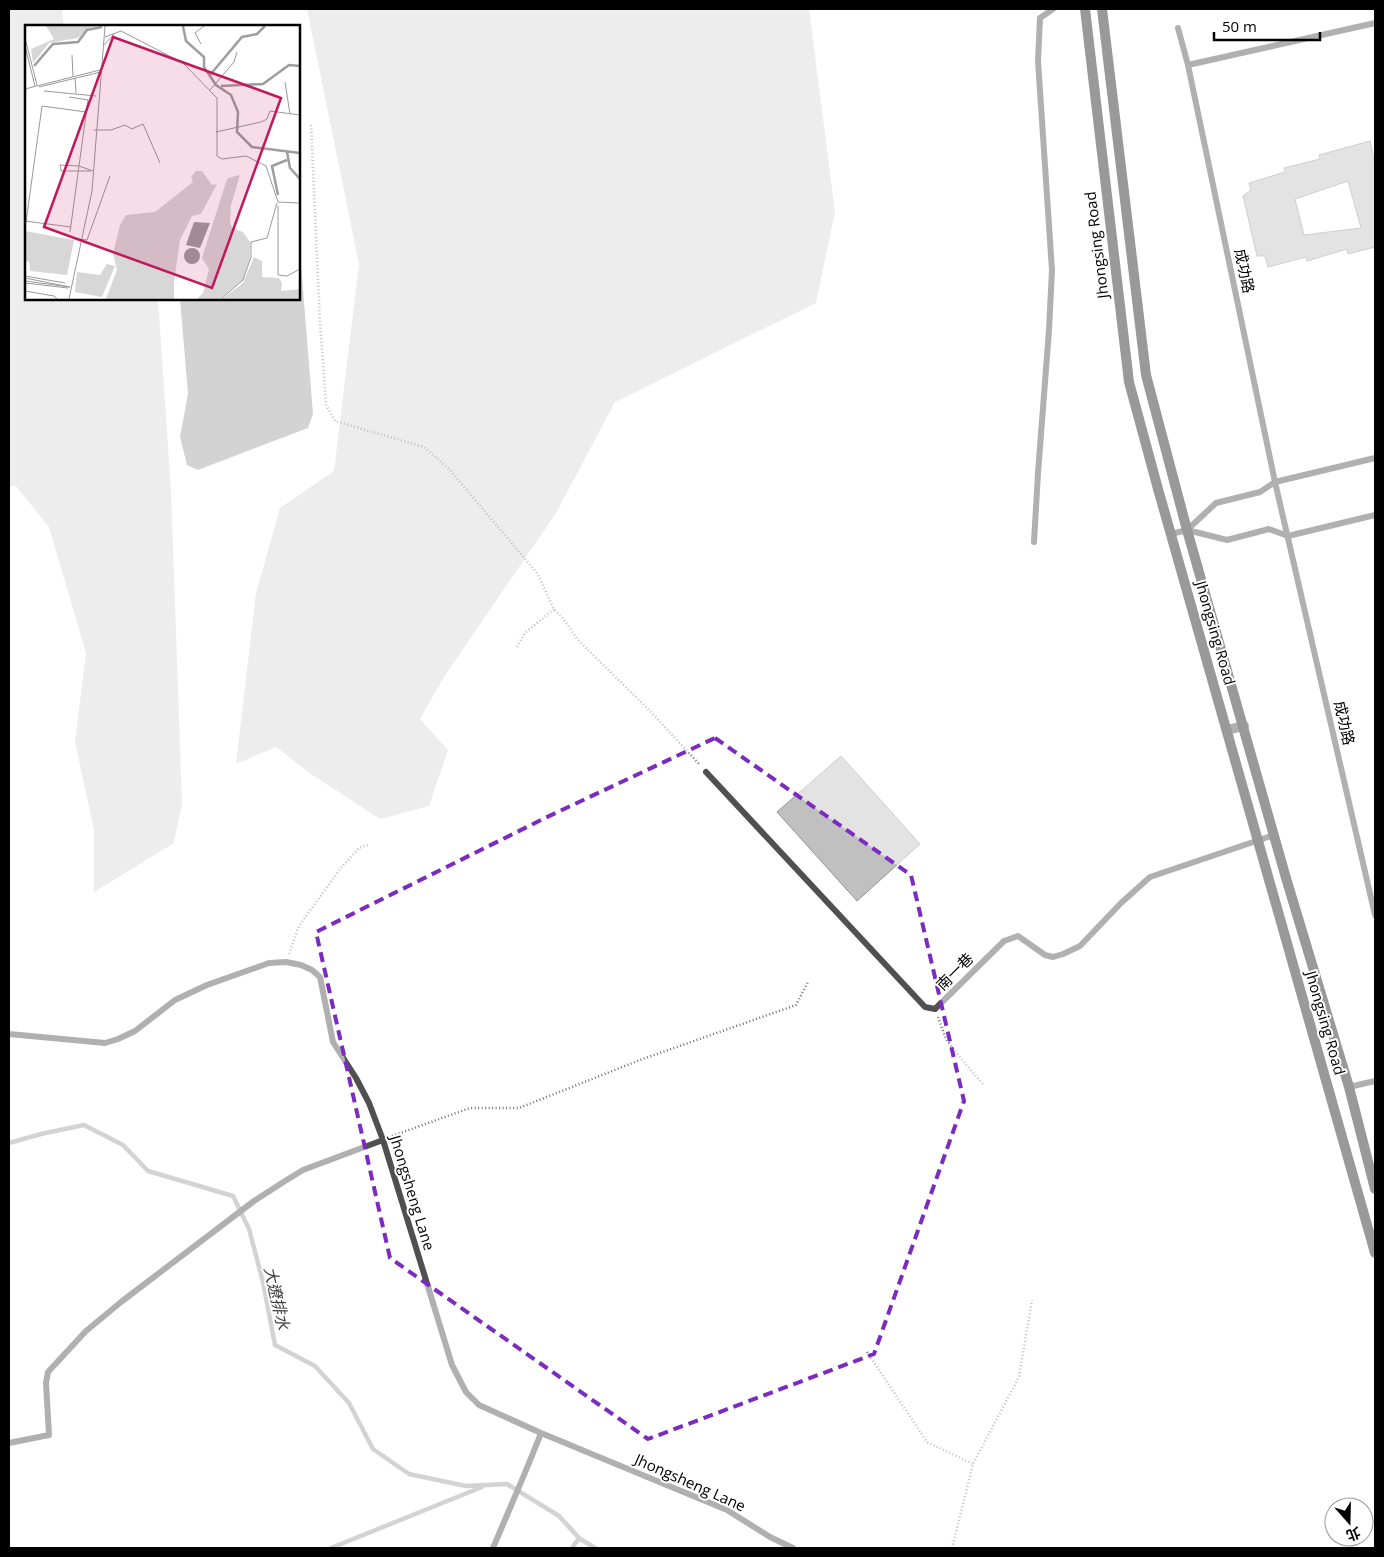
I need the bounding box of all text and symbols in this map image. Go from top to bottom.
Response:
scale bar [1214,10,1320,42]
text: 50 m [1222,16,1257,36]
inset map [25,25,300,300]
street label: Jhongsing Road [1080,191,1113,302]
street label: 成功路 [1231,247,1259,295]
street label: Jhongsing Road [1191,576,1240,687]
street label: 成功路 [1330,699,1360,747]
street label: 南一巷 [931,948,977,994]
street label: Jhongsing Road [1301,966,1350,1077]
street label: Jhongsheng Lane [385,1131,440,1253]
water label: 大遼排水 [259,1264,295,1333]
street label: Jhongsheng Lane [630,1448,749,1516]
north arrow [1324,1497,1374,1547]
text: 北 [1344,1523,1363,1546]

